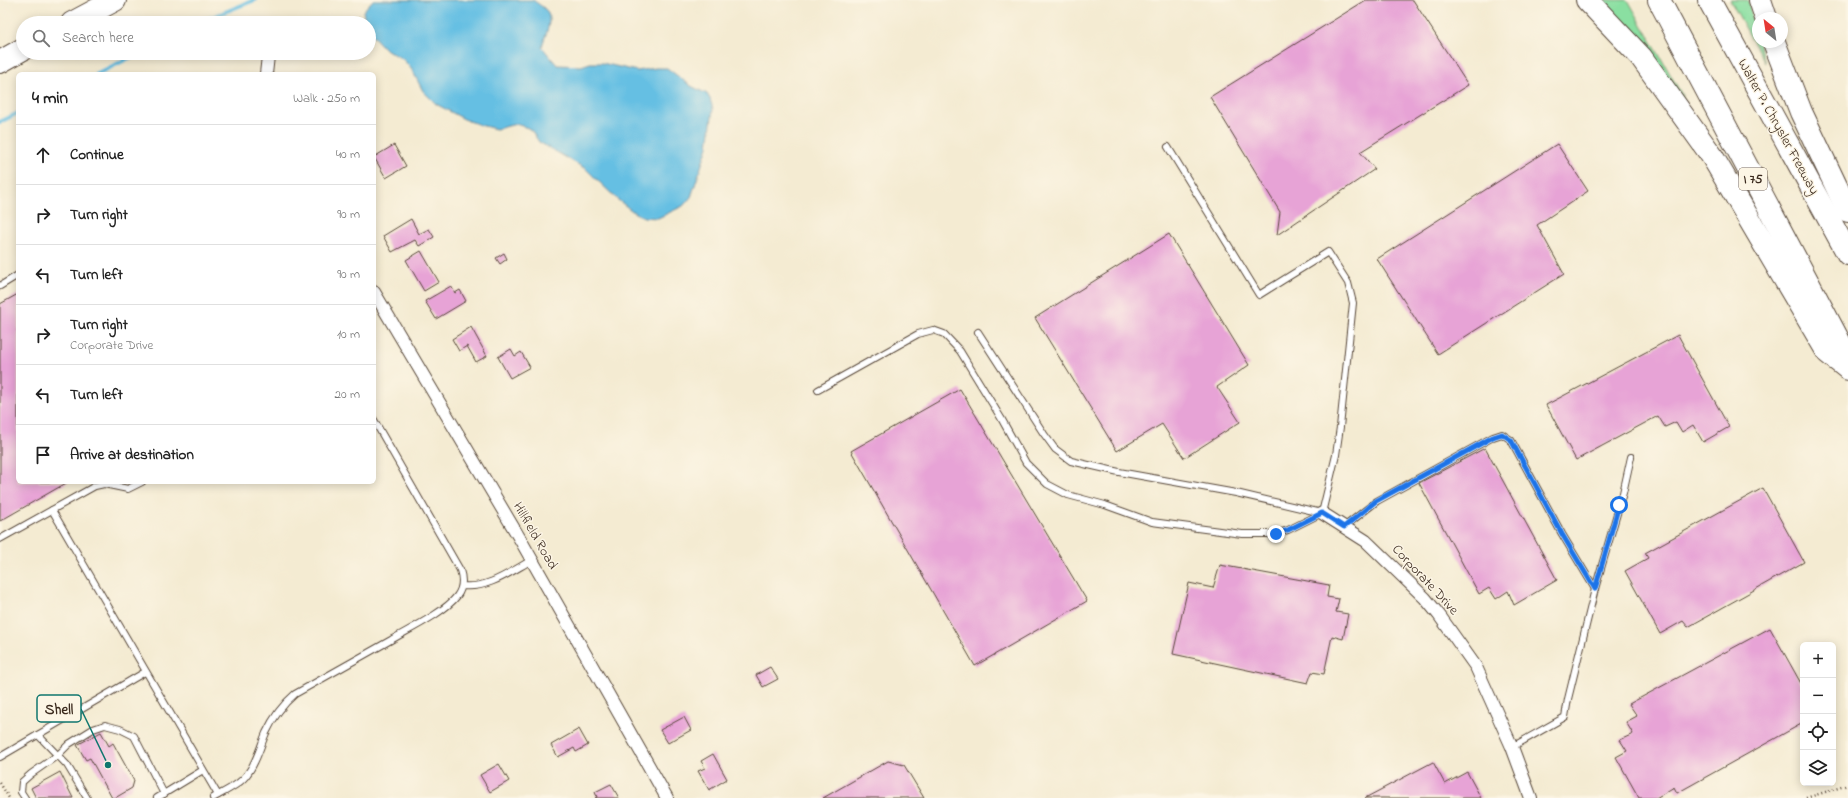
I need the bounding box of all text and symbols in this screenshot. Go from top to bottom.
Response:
north arrow [1752,12,1788,48]
search box [16,16,376,60]
icon: search [30,27,52,49]
text: Search here [62,27,134,49]
street label: Walter P. Chrysler Freeway [1731,55,1824,199]
text: 4 min [32,86,68,111]
text: Walk · 250 m [293,89,360,108]
icon: ahead [32,144,54,166]
text: Continue [70,144,124,166]
text: 40 m [336,145,360,164]
road number: I 75 [1739,168,1767,190]
icon: right [32,204,54,226]
text: Turn right [70,204,128,226]
text: 90 m [337,205,360,224]
icon: left [32,264,54,286]
text: Turn left [70,264,123,286]
text: 90 m [337,265,360,284]
text: Turn right [70,314,128,336]
icon: right [32,324,54,346]
text: 10 m [337,325,360,344]
text: Corporate Drive [70,336,153,355]
icon: left [32,384,54,406]
text: Turn left [70,384,123,406]
text: 20 m [335,385,360,404]
icon: arrive [32,444,54,466]
text: Arrive at destination [70,444,194,466]
route start [1610,496,1628,514]
street label: Hillfield Road [507,498,563,574]
route end [1267,525,1285,543]
street label: Corporate Drive [1387,540,1464,621]
map controls [1800,642,1836,786]
button: + [1800,642,1836,678]
button: − [1800,678,1836,714]
callout: Shell [37,695,81,722]
text: Shell [45,699,74,721]
button: locate [1800,714,1836,750]
button: layers [1800,750,1836,786]

